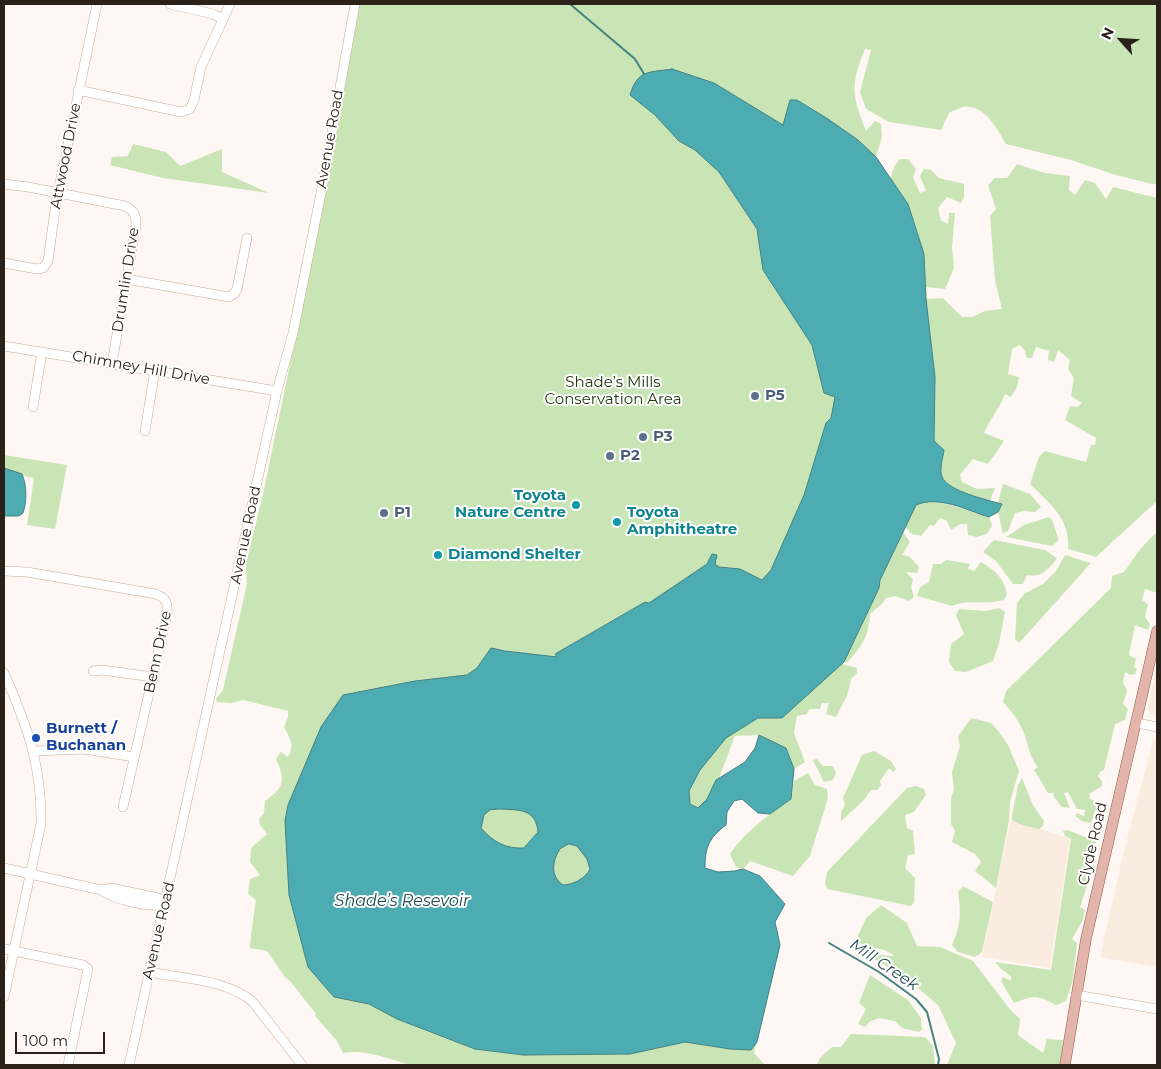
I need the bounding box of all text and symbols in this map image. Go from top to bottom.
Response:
north arrow [1096,15,1146,65]
text: N [1097,24,1118,42]
street label: Avenue Road [312,88,348,190]
street label: Attwood Drive [47,101,85,211]
street label: Drumlin Drive [109,226,143,334]
street label: Chimney Hill Drive [71,347,211,389]
park label: Shade’s Mills Conservation Area [544,374,682,409]
place label: P5 [765,387,785,405]
marker: P5 [749,390,761,402]
place label: P3 [653,428,673,446]
marker: P3 [637,431,649,443]
place label: P2 [620,447,640,465]
marker: P2 [604,450,616,462]
street label: Avenue Road [227,484,265,586]
place label: Toyota Nature Centre [455,487,566,522]
marker: Toyota Nature Centre [570,499,582,511]
place label: P1 [394,504,411,522]
place label: Toyota Amphitheatre [627,504,737,539]
marker: P1 [378,507,390,519]
marker: Toyota Amphitheatre [611,516,623,528]
place label: Diamond Shelter [448,546,581,564]
marker: Diamond Shelter [432,549,444,561]
street label: Benn Drive [140,609,176,695]
place label: Burnett / Buchanan [46,720,126,755]
marker: Burnett / Buchanan [30,732,42,744]
street label: Clyde Road [1075,801,1111,887]
street label: Avenue Road [139,880,179,982]
water label: Shade’s Resevoir [335,891,469,911]
water label: Mill Creek [846,935,922,995]
scale bar [18,1022,108,1054]
text: 100 m [23,1031,68,1050]

